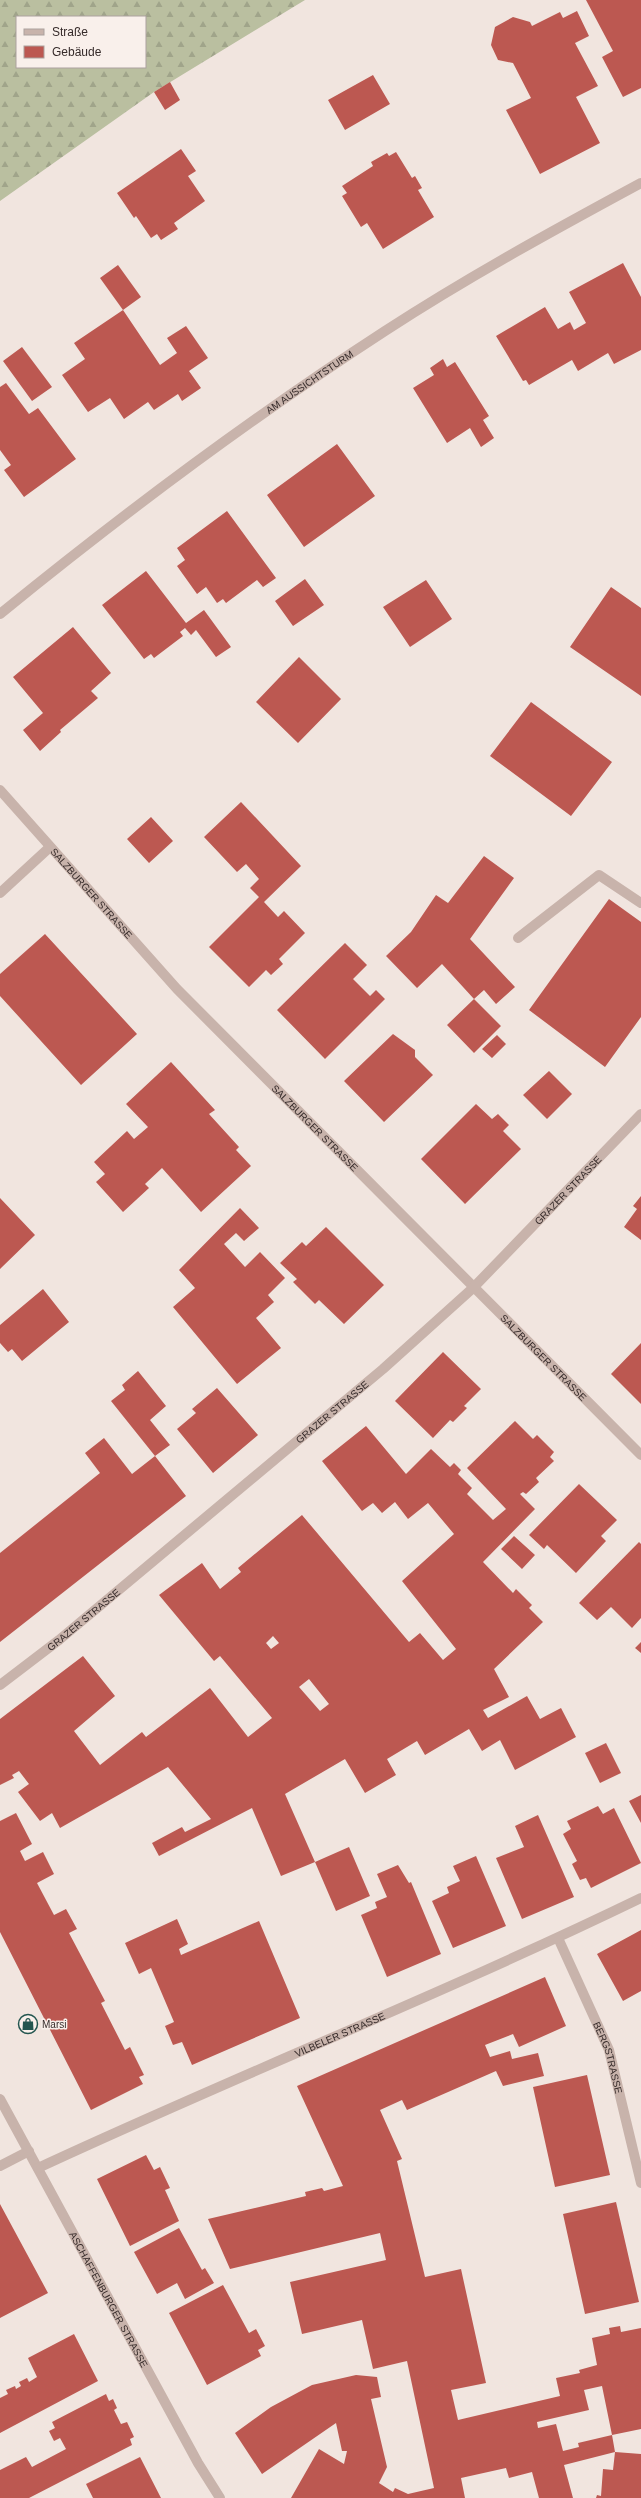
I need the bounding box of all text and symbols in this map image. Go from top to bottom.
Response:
legend [16,16,146,68]
text: Straße [52,25,88,39]
text: Gebäude [52,45,102,59]
street label: AM AUSSICHTSTURM [264,348,355,416]
street label: SALZBURGER STRASSE [48,846,135,941]
street label: SALZBURGER STRASSE [269,1083,360,1174]
street label: GRAZER STRASSE [532,1153,604,1227]
street label: SALZBURGER STRASSE [498,1312,589,1403]
street label: GRAZER STRASSE [294,1378,371,1446]
street label: GRAZER STRASSE [45,1586,122,1653]
street label: VILBELER STRASSE [293,2010,387,2059]
shop icon: Marsi [17,2013,39,2035]
place label: Marsi [42,2019,66,2030]
street label: BERGSTRASSE [591,2020,624,2095]
street label: ASCHAFFENBURGER STRASSE [67,2230,150,2370]

